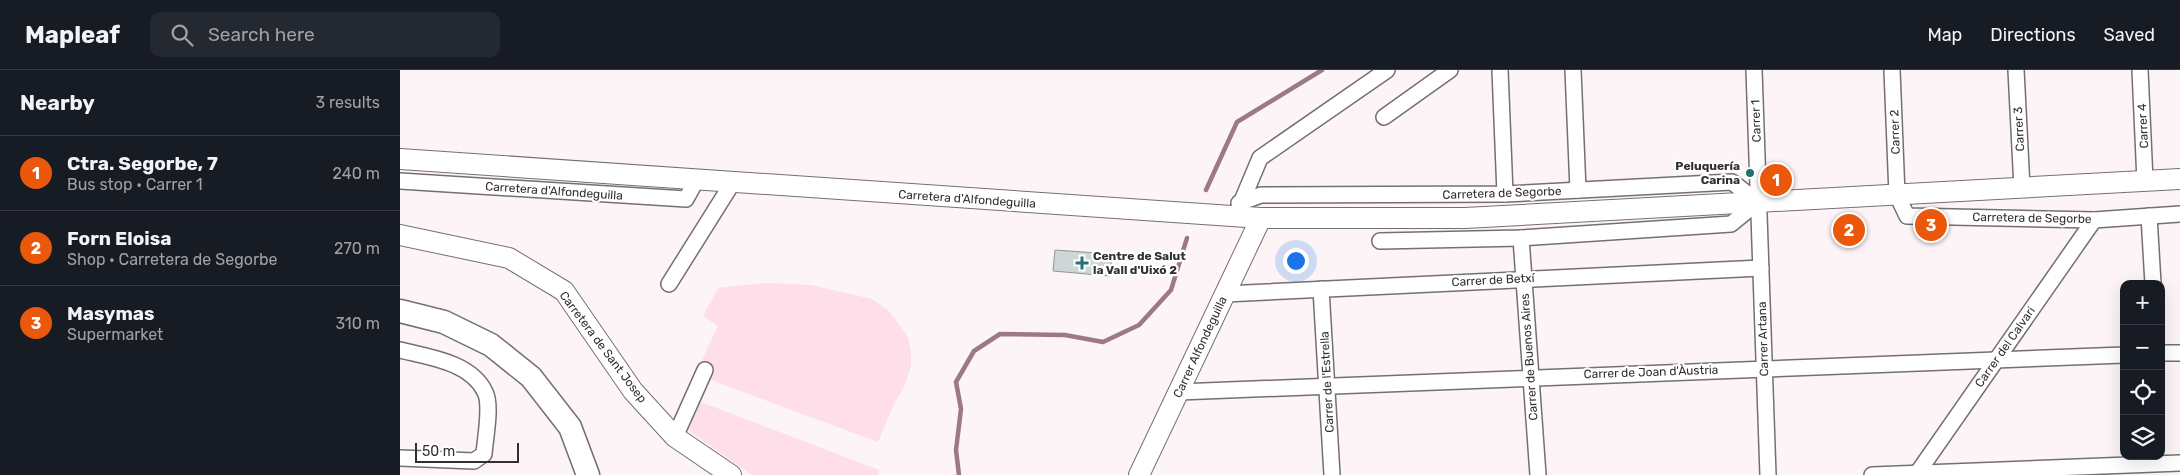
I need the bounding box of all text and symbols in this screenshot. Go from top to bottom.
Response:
search box [150,12,500,57]
text: Mapleaf [25,21,120,49]
icon: search [168,21,196,49]
text: Search here [208,23,315,46]
text: Map [1927,24,1962,46]
text: Directions [1990,24,2076,46]
text: Saved [2104,24,2155,46]
text: Nearby [20,90,95,115]
text: 3 results [315,93,380,112]
street label: Carrer 1 [1748,99,1764,143]
street label: Carrer 4 [2135,103,2151,149]
street label: Carrer 3 [2011,106,2027,152]
street label: Carrer 2 [1887,109,1903,155]
text: Ctra. Segorbe, 7 [67,152,218,175]
place label: Peluquería Carina [1675,159,1740,187]
pin: 1 [1760,161,1792,199]
text: 1 [32,164,40,183]
text: 240 m [333,164,380,183]
marker: Peluquería Carina [1744,167,1756,179]
text: Bus stop · Carrer 1 [67,175,203,194]
street label: Carretera d'Alfondeguilla [485,179,623,203]
street label: Carretera de Segorbe [1442,184,1562,202]
street label: Carretera d'Alfondeguilla [898,187,1036,211]
pin: 3 [1915,206,1947,244]
street label: Carretera de Segorbe [1972,210,2092,226]
pin: 2 [1833,211,1865,249]
text: Forn Eloisa [67,227,171,250]
text: 2 [31,239,41,258]
text: 270 m [334,239,380,258]
your location [1283,248,1309,274]
place label: Centre de Salut la Vall d'Uixó 2 [1093,249,1186,277]
text: Shop · Carretera de Segorbe [67,250,277,269]
marker: Centre de Salut la Vall d'Uixó 2 [1075,256,1089,270]
street label: Carrer de Betxí [1451,271,1536,289]
map controls [2120,280,2165,460]
button: + [2120,280,2165,325]
street label: Carretera de Sant Josep [557,289,649,405]
street label: Carrer de Buenos Aires [1518,293,1540,421]
street label: Carrer Alfondeguilla [1170,294,1230,400]
street label: Carrer Artana [1755,301,1771,377]
text: Masymas [67,302,155,325]
street label: Carrer del Calvari [1972,304,2038,390]
text: 3 [31,314,41,333]
text: 310 m [336,314,380,333]
text: Supermarket [67,325,163,344]
button: − [2120,325,2165,370]
street label: Carrer de l'Estrella [1317,331,1337,433]
street label: Carrer de Joan d'Àustria [1583,363,1719,381]
button: locate [2120,370,2165,415]
button: layers [2120,415,2165,460]
scale bar [415,440,519,463]
text: 50 m [422,443,455,460]

